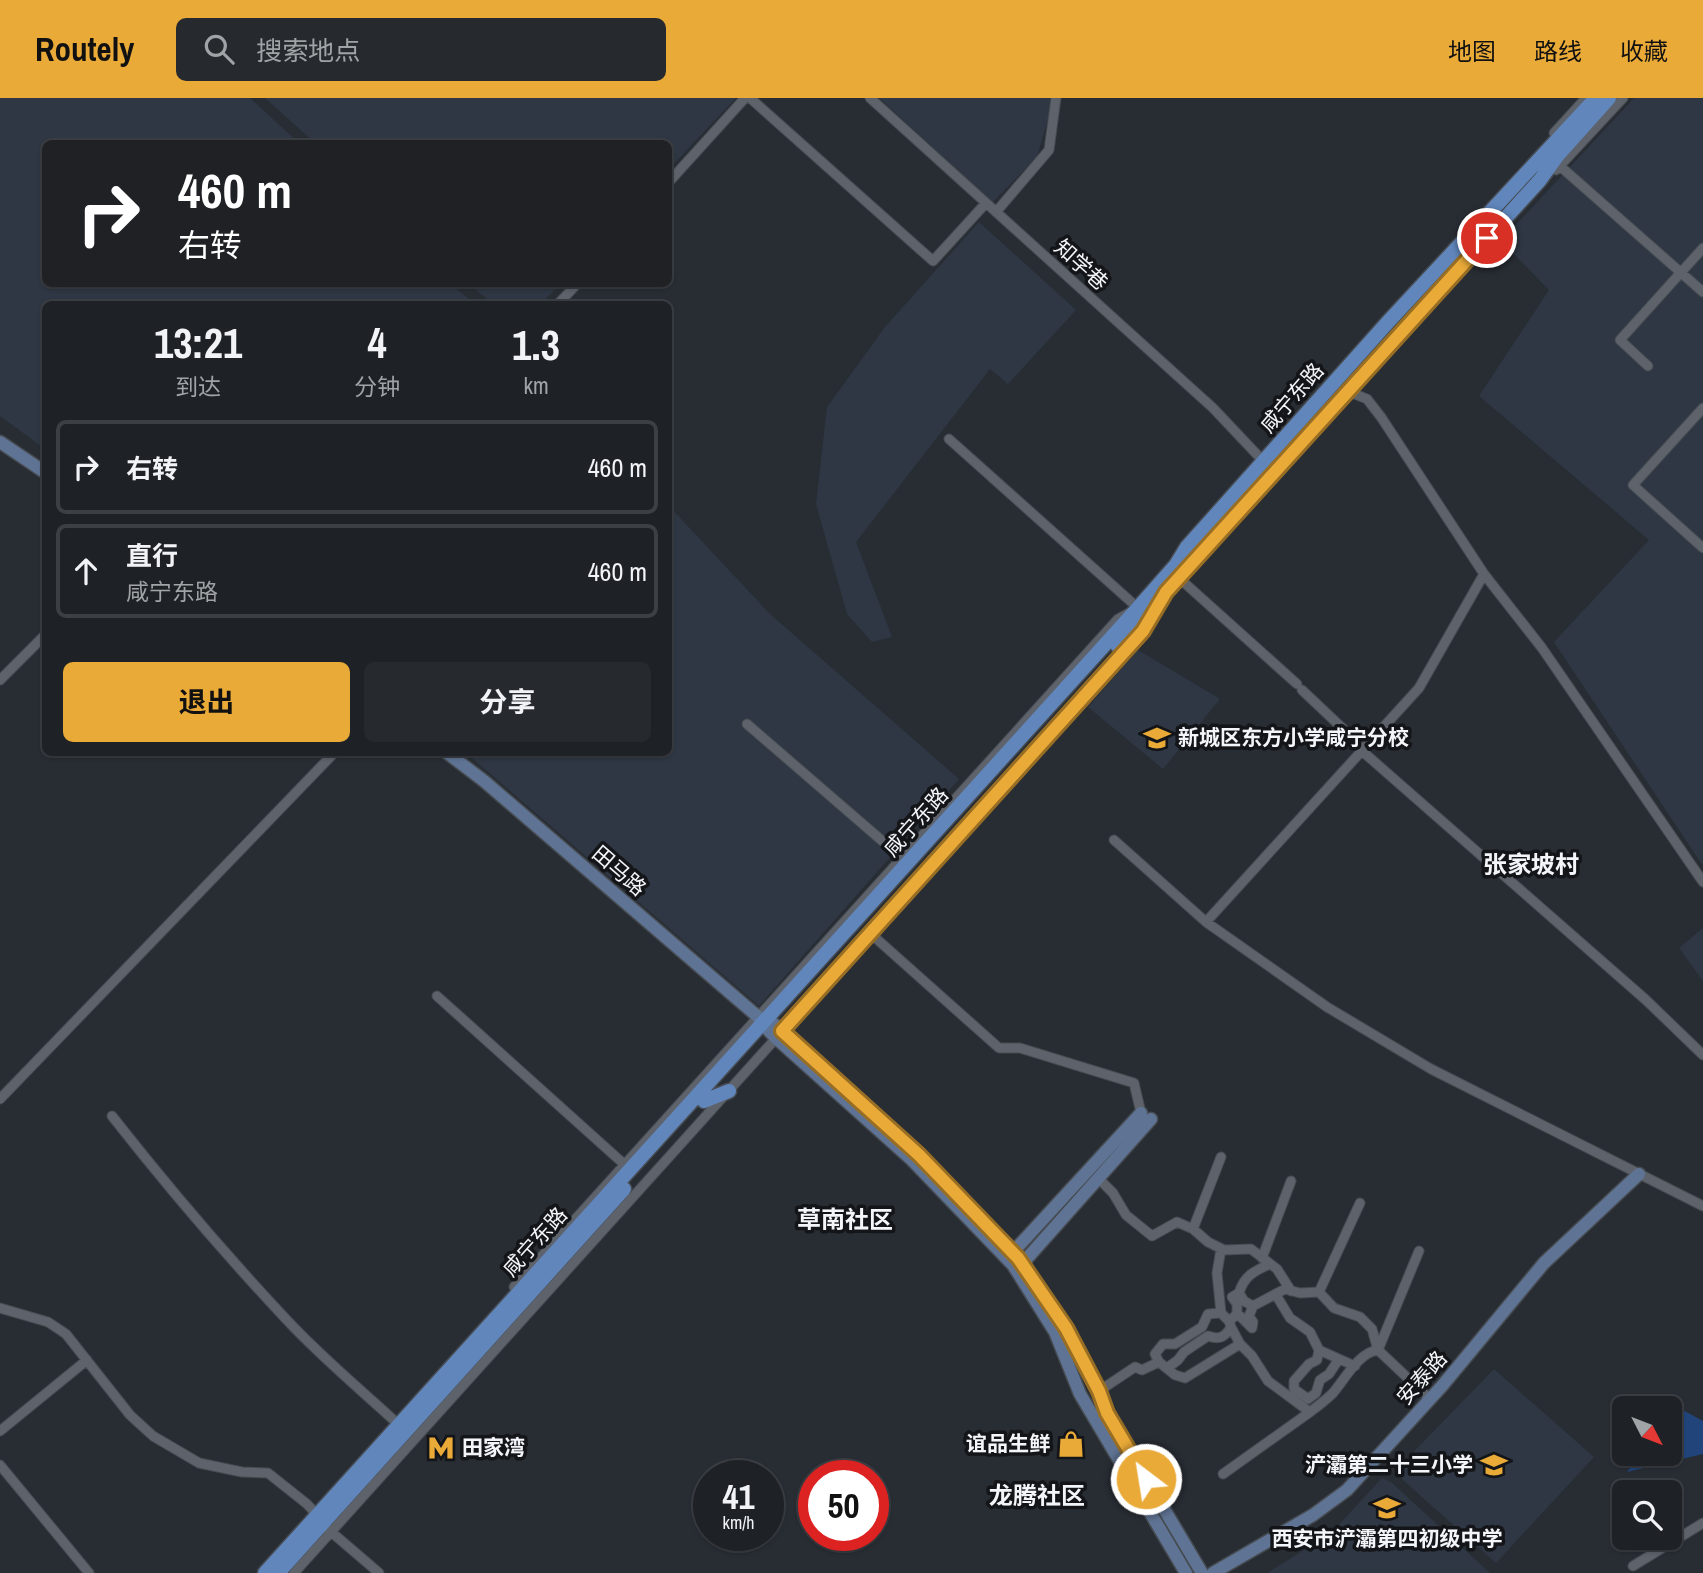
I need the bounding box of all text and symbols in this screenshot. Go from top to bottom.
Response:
search box [176,18,666,81]
text: Routely [35,27,134,71]
icon: search [200,30,238,68]
text: 搜索地点 [256,33,360,68]
text: 地图 [1448,35,1496,67]
text: 路线 [1534,35,1582,67]
text: 收藏 [1620,35,1668,67]
text: 460 m [178,157,292,223]
icon: right [63,168,154,259]
pin [1457,208,1517,268]
icon: arrive [1468,219,1506,257]
text: 右转 [178,224,242,267]
street label: 知学巷 [1048,233,1114,296]
text: 13:21 [154,315,242,371]
text: 4 [368,315,387,371]
text: 1.3 [512,317,560,373]
street label: 咸宁东路 [1253,356,1330,439]
text: km [523,370,549,401]
text: 到达 [175,371,221,402]
text: 分钟 [354,371,400,402]
icon: right [67,448,105,486]
text: 460 m [588,450,647,485]
text: 右转 [126,451,178,486]
text: 直行 [126,538,178,573]
icon: ahead [67,552,105,590]
text: 460 m [588,554,647,589]
text: 咸宁东路 [126,576,218,607]
button: 退出 [63,662,350,742]
button: 分享 [364,662,651,742]
school or university icon: 新城区东方小学咸宁分校 [1142,723,1172,753]
place label: 新城区东方小学咸宁分校 [1178,723,1409,752]
street label: 咸宁东路 [877,781,955,863]
street label: 田马路 [586,839,653,902]
district label: 张家坡村 [1483,848,1579,880]
street label: 咸宁东路 [496,1201,574,1283]
district label: 草南社区 [797,1203,893,1235]
street label: 安泰路 [1390,1344,1453,1411]
north arrow [1612,1396,1682,1466]
map controls [1612,1396,1682,1550]
place label: 谊品生鲜 [966,1429,1050,1458]
shop icon: 谊品生鲜 [1056,1429,1086,1459]
metro station icon: 田家湾 [426,1433,456,1463]
place label: 田家湾 [462,1433,525,1462]
position arrow [1109,1442,1183,1516]
place label: 浐灞第二十三小学 [1305,1450,1473,1479]
school or university icon: 浐灞第二十三小学 [1479,1450,1509,1480]
speed limit sign: 50 [798,1460,889,1551]
text: 41 [723,1473,754,1520]
district label: 龙腾社区 [989,1479,1085,1511]
button: search [1612,1480,1682,1550]
school or university icon: 西安市浐灞第四初级中学 [1372,1493,1402,1523]
text: km/h [723,1510,755,1535]
place label: 西安市浐灞第四初级中学 [1272,1524,1503,1553]

